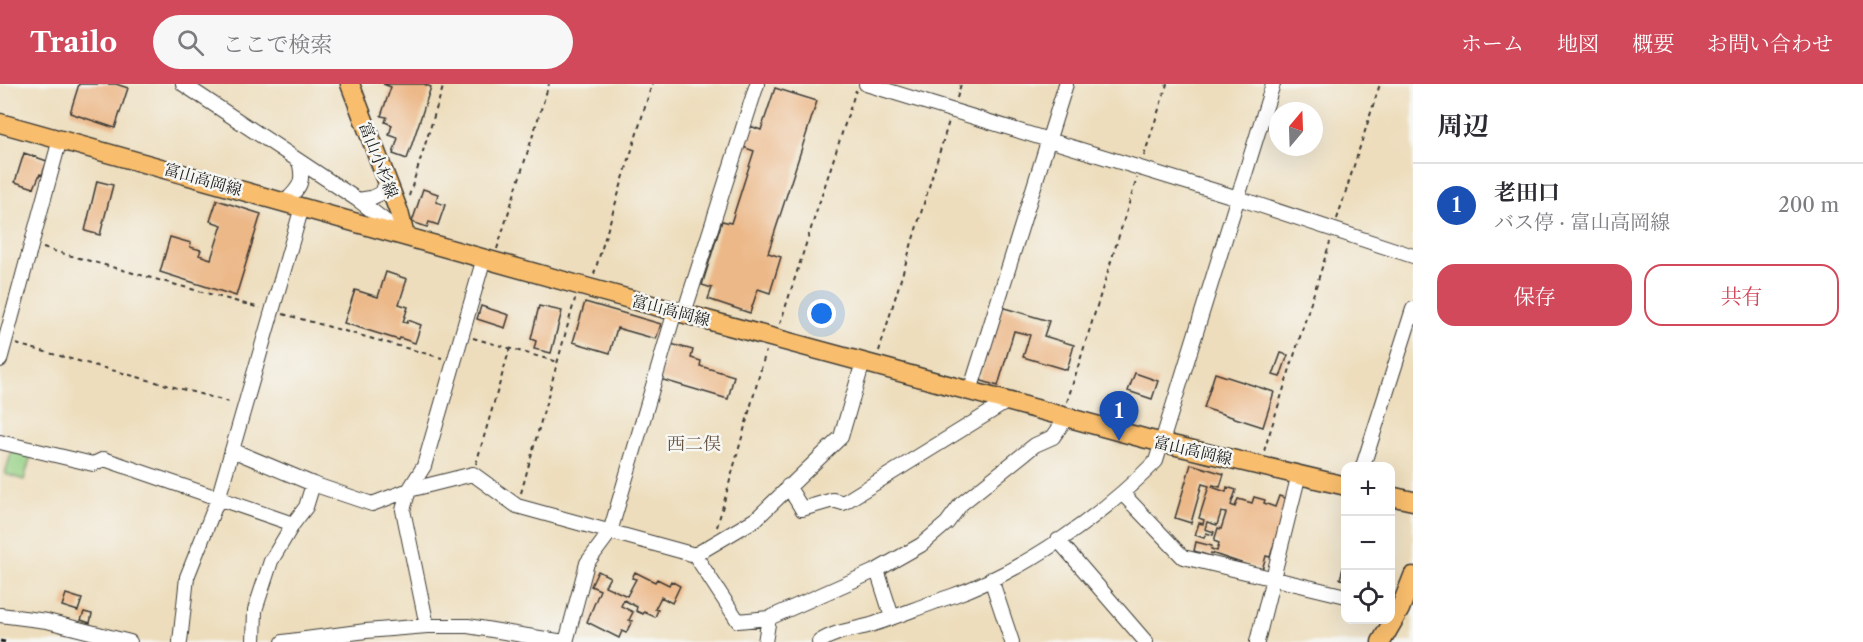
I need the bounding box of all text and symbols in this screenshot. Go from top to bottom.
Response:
search box [153,15,573,69]
text: Trailo [30,25,117,59]
icon: search [174,26,207,59]
text: ここで検索 [222,31,332,58]
text: ホーム [1461,31,1524,56]
text: 地図 [1557,31,1599,56]
text: 概要 [1632,31,1674,56]
text: お問い合わせ [1707,31,1833,56]
north arrow [1269,102,1323,156]
text: 周辺 [1437,110,1489,142]
street label: 富山小杉線 [355,119,403,201]
street label: 富山高岡線 [162,158,244,200]
text: 老田口 [1494,179,1560,206]
text: 1 [1452,193,1461,217]
text: 200 m [1778,193,1839,217]
text: バス停 · 富山高岡線 [1494,210,1670,234]
button: 保存 [1437,264,1632,326]
button: 共有 [1644,264,1839,326]
street label: 富山高岡線 [630,290,712,330]
your location [807,299,836,328]
pin: 1 [1100,392,1138,441]
street label: 富山高岡線 [1152,431,1234,469]
district label: 西二俣 [667,433,721,455]
map controls [1341,462,1395,624]
button: + [1341,462,1395,516]
button: − [1341,516,1395,570]
button: locate [1341,570,1395,624]

